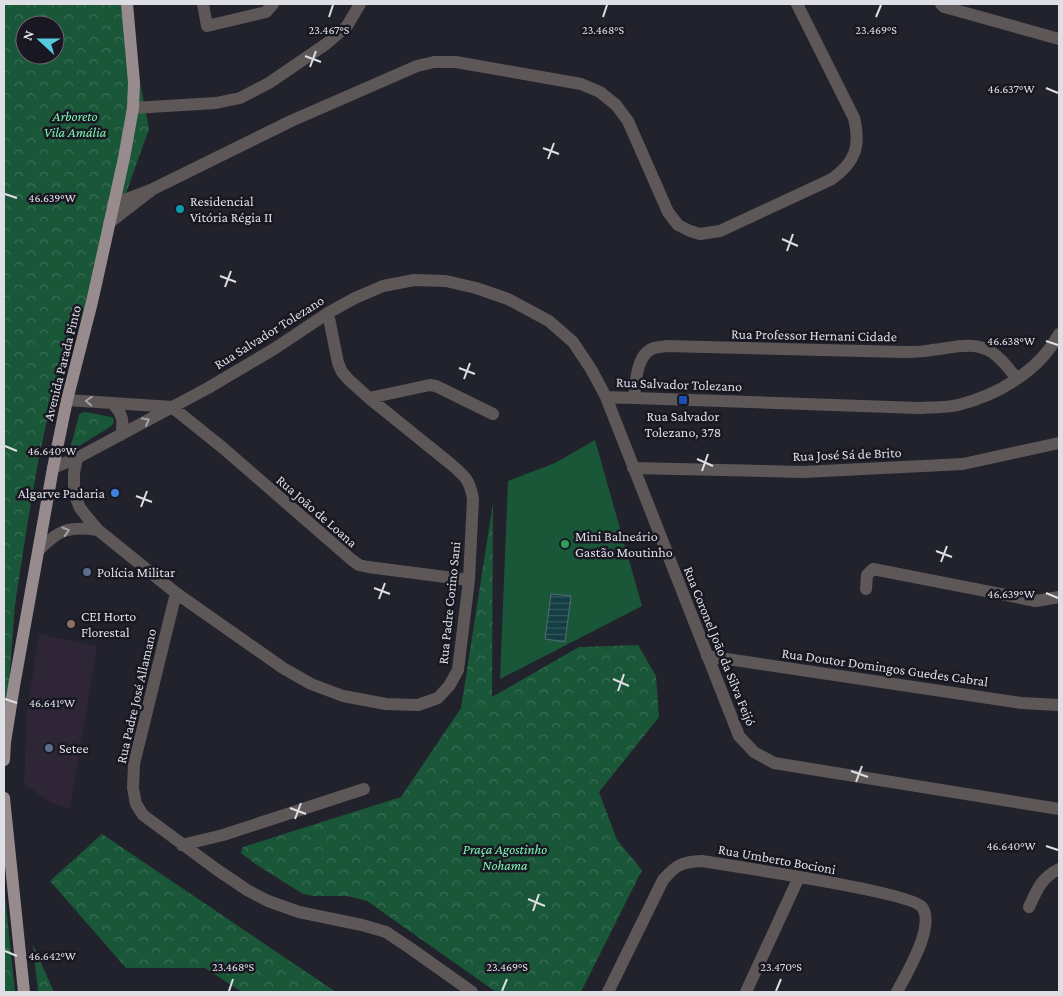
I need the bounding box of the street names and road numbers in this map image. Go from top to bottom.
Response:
street label: Rua Salvador Tolezano [211,292,327,372]
street label: Avenida Parada Pinto [40,304,84,422]
street label: Rua Professor Hernani Cidade [731,326,897,344]
street label: Rua Salvador Tolezano [616,374,742,394]
street label: Rua José Sá de Brito [792,444,902,464]
street label: Rua João de Loana [273,472,361,551]
street label: Rua Padre Corino Sani [435,541,463,665]
street label: Rua Coronel João da Silva Feijó [680,564,759,729]
street label: Rua Padre José Allamano [113,627,159,765]
street label: Rua Doutor Domingos Guedes Cabral [781,645,990,689]
street label: Rua Umberto Bocioni [717,841,837,877]

